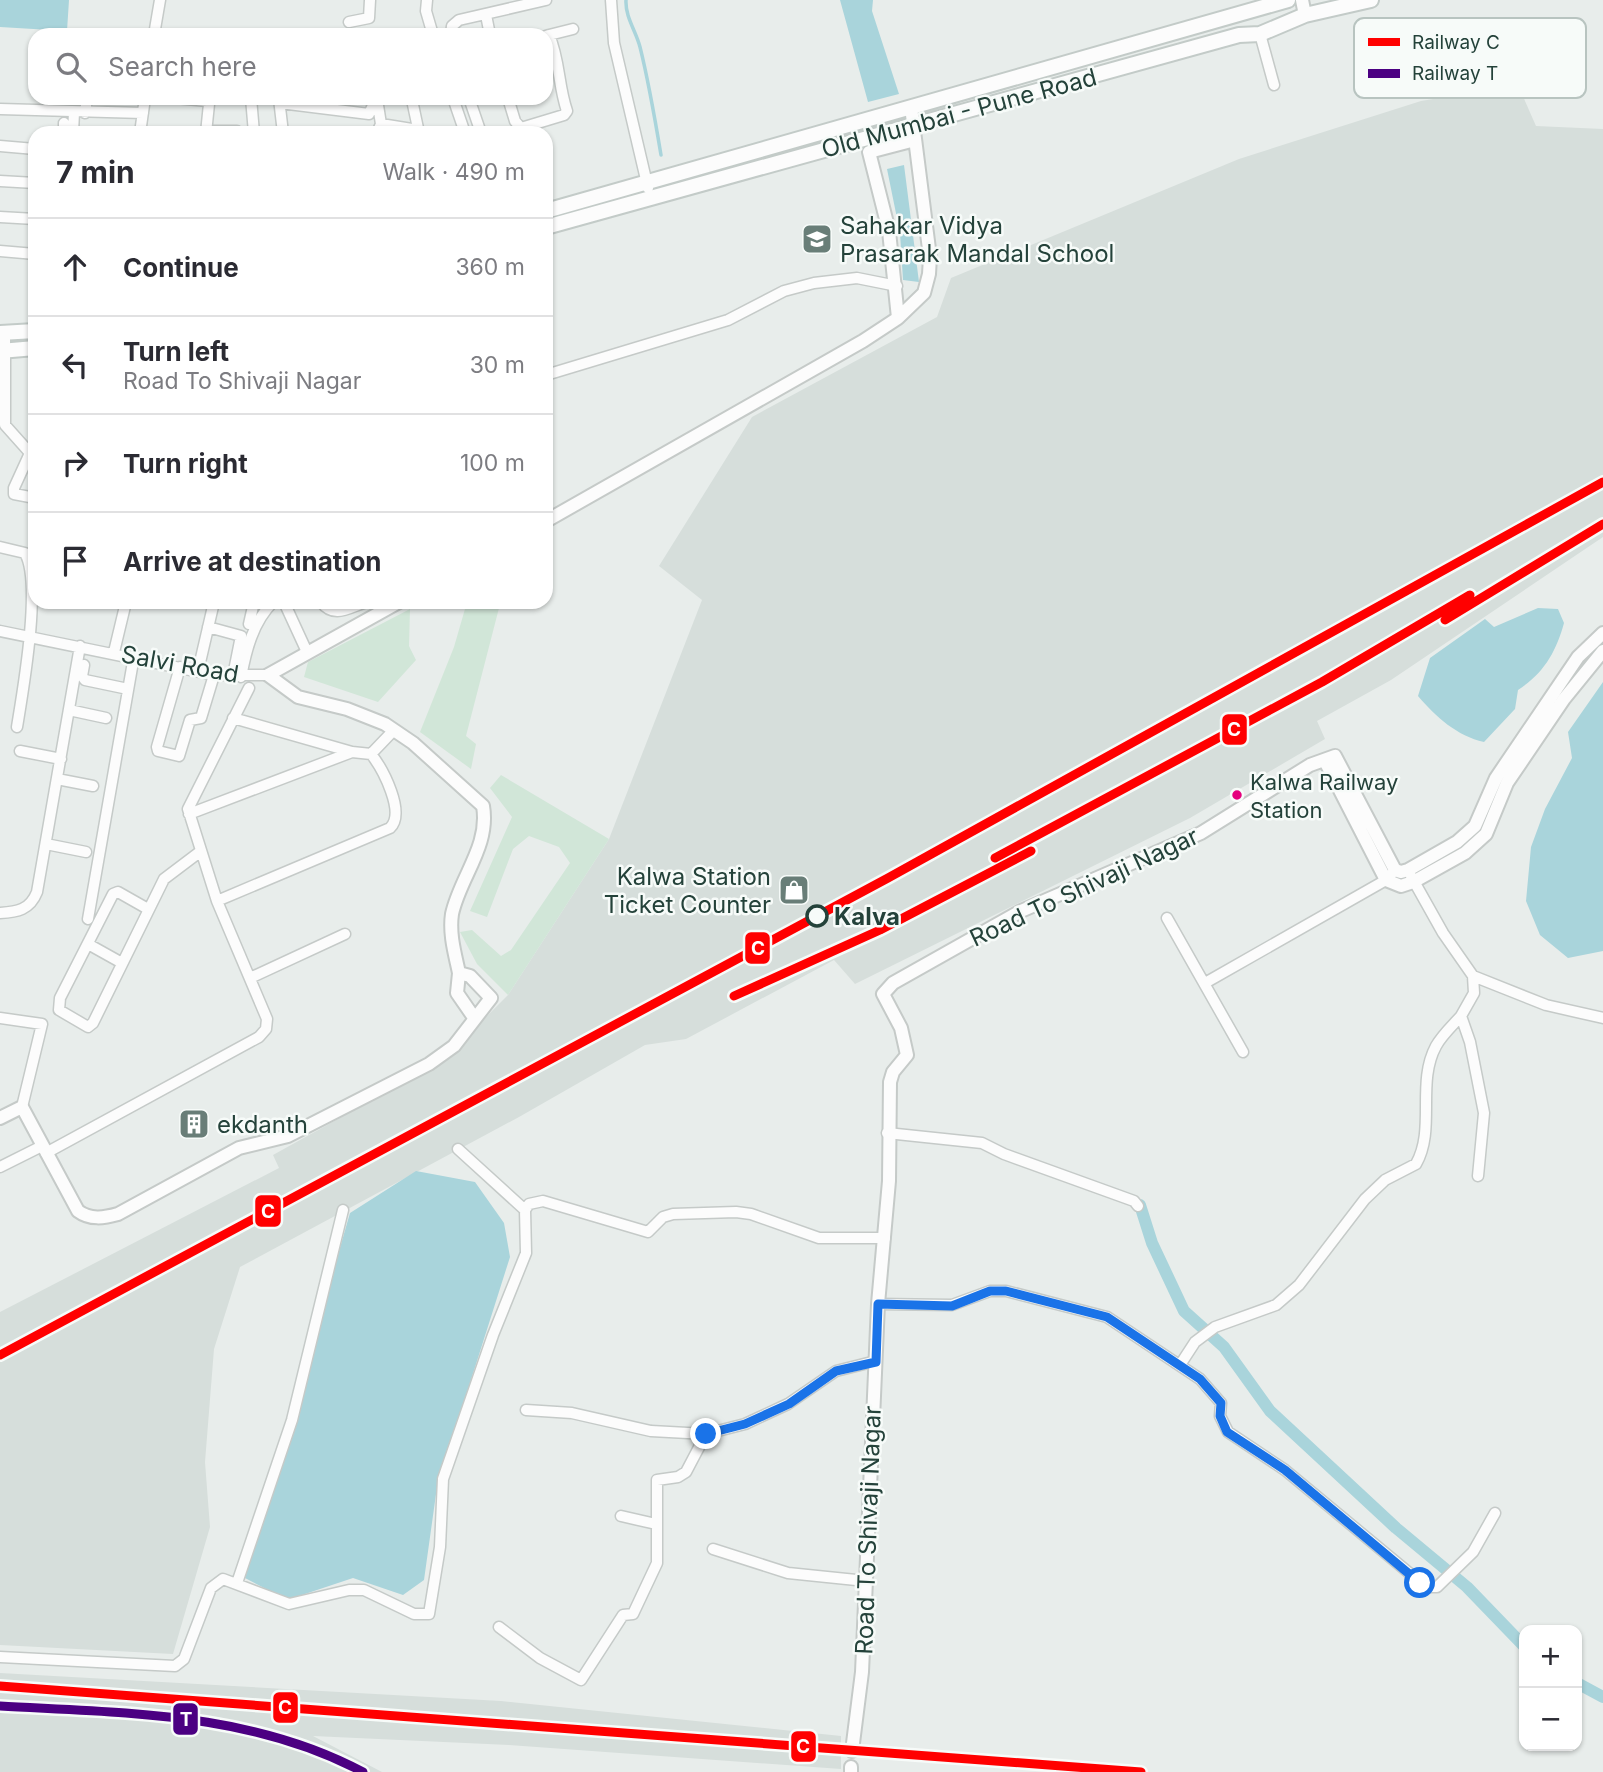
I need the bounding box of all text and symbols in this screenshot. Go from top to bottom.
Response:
legend [1354,18,1586,98]
search box [28,28,553,105]
text: Railway C [1412,31,1500,54]
icon: search [52,48,90,86]
text: Search here [108,51,257,82]
street label: Old Mumbai - Pune Road [818,62,1100,164]
text: Railway T [1412,62,1498,85]
text: 7 min [56,154,135,190]
text: Walk · 490 m [383,158,525,186]
place label: Sahakar Vidya Prasarak Mandal School [840,211,1114,268]
school or university icon: Sahakar Vidya Prasarak Mandal School [800,222,834,256]
icon: ahead [56,248,94,286]
text: Continue [123,252,239,283]
text: 360 m [455,253,525,281]
text: Turn left [123,336,229,367]
icon: left [56,346,94,384]
text: 30 m [470,351,525,379]
text: Road To Shivaji Nagar [123,367,361,395]
icon: right [56,444,94,482]
text: Turn right [123,448,248,479]
text: 100 m [460,449,525,477]
icon: arrive [56,542,94,580]
text: Arrive at destination [123,546,382,577]
street label: Salvi Road [119,639,241,689]
line badge: C [1221,713,1248,746]
text: C [1227,718,1241,741]
place label: Kalwa Railway Station [1250,769,1398,823]
marker: Kalwa Railway Station [1230,788,1244,802]
street label: Road To Shivaji Nagar [965,821,1203,953]
place label: Kalwa Station Ticket Counter [604,862,771,919]
shop icon: Kalwa Station Ticket Counter [777,873,811,907]
place label: Kalva [834,902,900,931]
marker: Kalva [806,905,828,927]
line badge: C [744,931,771,965]
text: C [751,937,765,960]
building icon: ekdanth [177,1107,211,1141]
place label: ekdanth [217,1110,308,1139]
line badge: C [254,1194,282,1228]
text: C [261,1200,275,1223]
street label: Road To Shivaji Nagar [849,1405,887,1655]
route end [690,1418,721,1449]
route start [1404,1567,1435,1598]
map controls [1519,1625,1582,1751]
button: + [1519,1625,1582,1688]
button: − [1519,1688,1582,1751]
line badge: C [272,1691,299,1724]
text: C [278,1696,292,1719]
line badge: T [172,1702,199,1736]
text: T [180,1708,192,1731]
line badge: C [790,1730,817,1763]
text: C [796,1735,810,1758]

